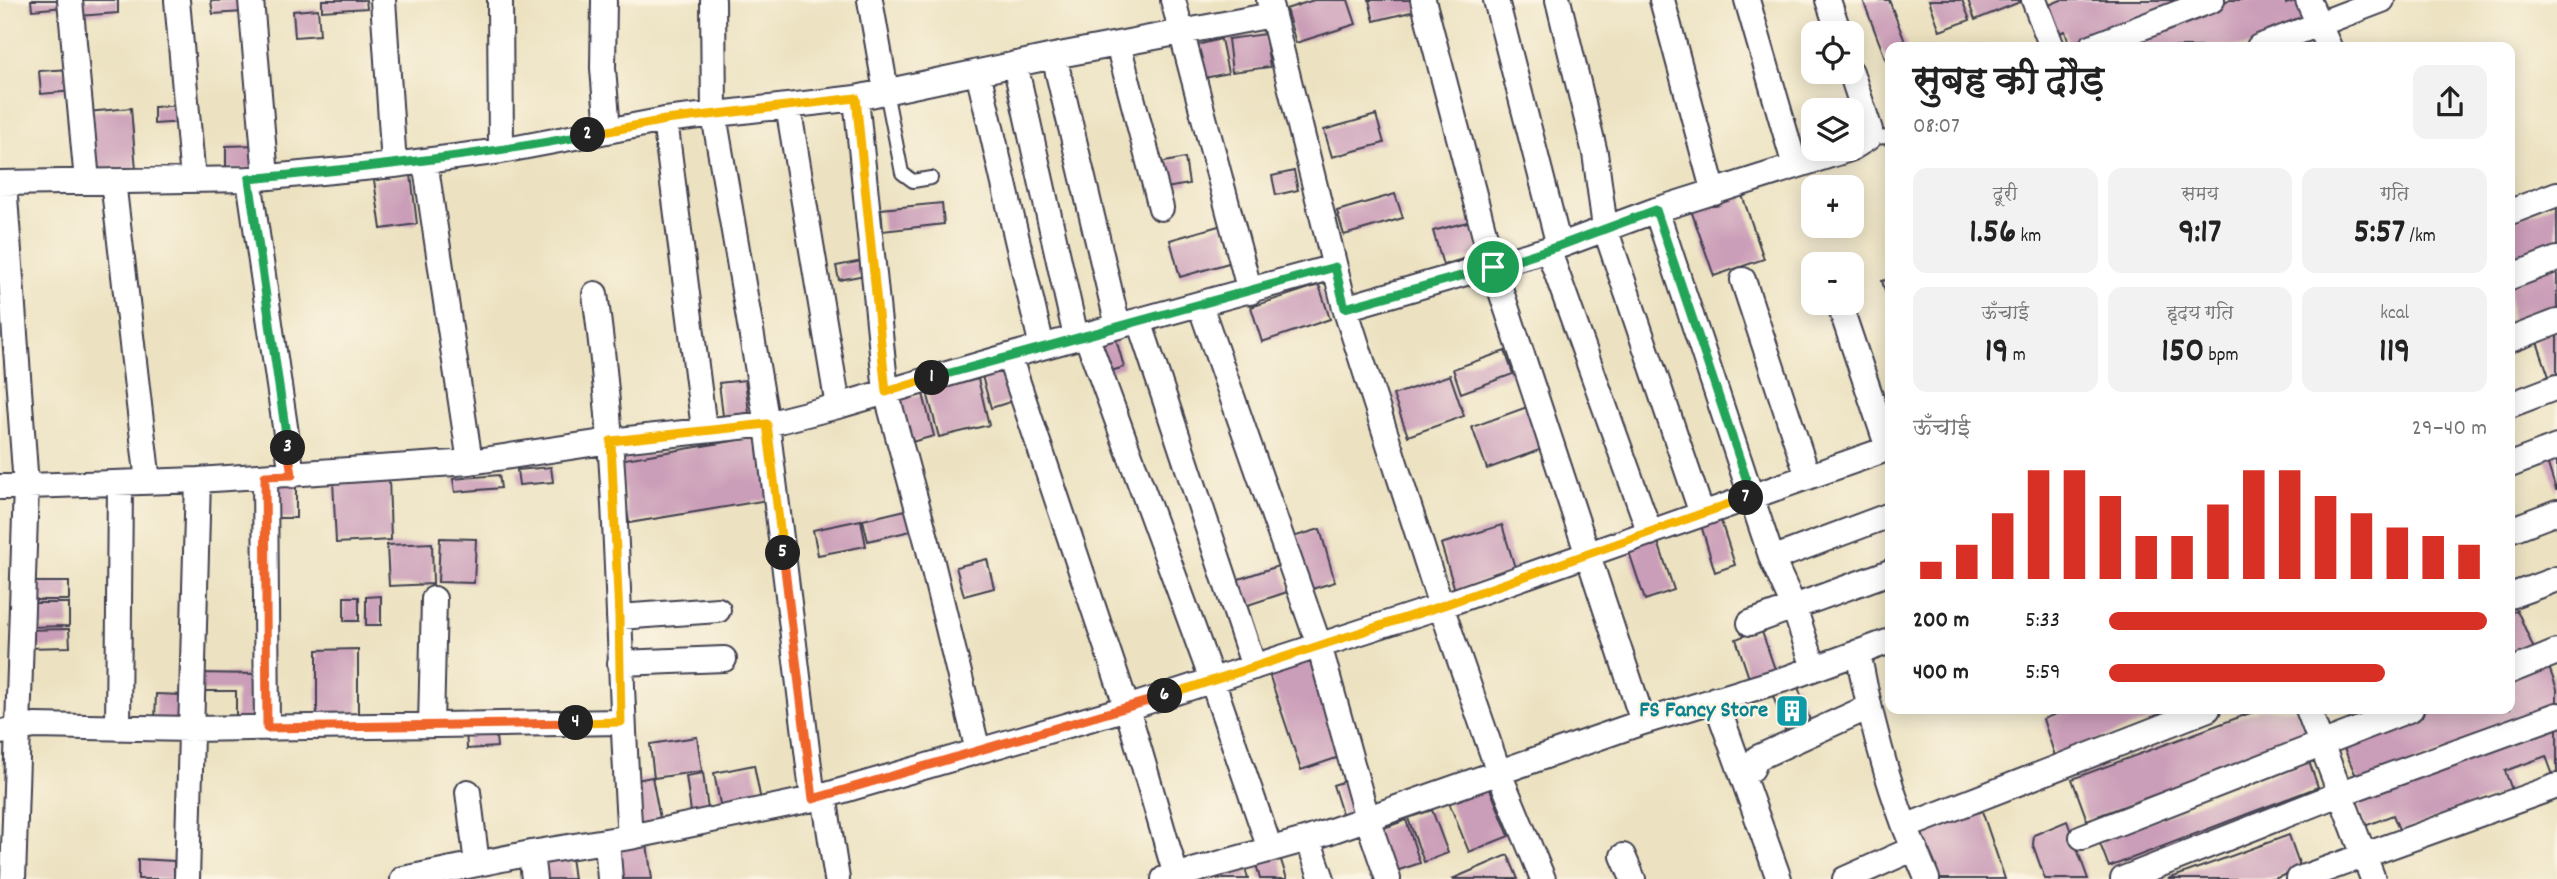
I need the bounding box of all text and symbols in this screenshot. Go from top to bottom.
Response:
map controls [1801,21,1864,315]
button: locate [1801,21,1864,84]
text: सुबह की दौड़ [1913,57,2104,112]
button: share [2413,65,2487,139]
button: layers [1801,98,1864,161]
text: 08:07 [1913,111,1960,144]
pin: 2 [570,118,606,152]
text: 2 [583,121,592,148]
button: + [1801,175,1864,238]
text: दूरी [1993,182,2018,209]
text: समय [2181,182,2219,209]
text: गति [2380,182,2409,209]
text: 1.56 [1969,209,2016,259]
text: 9:17 [2179,209,2221,259]
text: 5:57 [2354,209,2405,259]
text: km [2016,224,2041,251]
text: /km [2405,224,2436,251]
pin [1463,237,1523,297]
icon: arrive [1474,248,1512,286]
button: − [1801,252,1864,315]
text: ऊँचाई [1982,301,2029,328]
text: हृदय गति [2167,301,2233,328]
text: kcal [2380,301,2409,328]
text: 19 [1985,328,2008,378]
text: 150 [2161,328,2204,378]
text: 119 [2379,328,2410,378]
text: m [2008,343,2026,370]
text: bpm [2204,343,2239,370]
pin: 1 [914,360,950,396]
text: 1 [929,364,934,391]
text: ऊँचाई [1913,413,1971,446]
text: 29–40 m [2412,413,2487,446]
pin: 3 [270,430,306,466]
text: 3 [283,434,292,461]
pin: 7 [1728,480,1764,516]
text: 7 [1742,484,1749,511]
pin: 5 [766,536,800,570]
text: 5 [778,539,787,566]
text: 200 m [1913,605,1969,638]
text: 5:33 [2025,605,2060,638]
text: 400 m [1913,657,1969,690]
text: 5:59 [2025,657,2061,690]
pin: 6 [1148,678,1182,714]
text: 6 [1160,682,1169,709]
building icon: FS Fancy Store [1773,692,1811,730]
place label: FS Fancy Store [1639,695,1768,728]
pin: 4 [558,706,594,740]
text: 4 [572,709,579,736]

